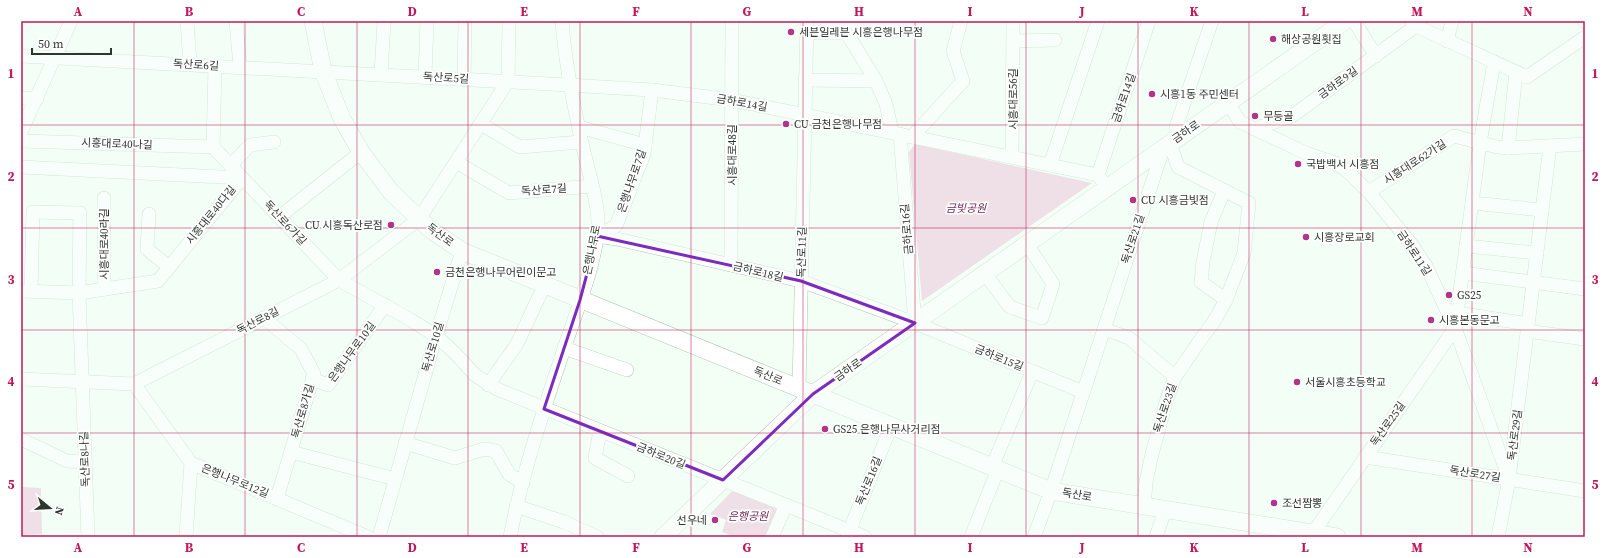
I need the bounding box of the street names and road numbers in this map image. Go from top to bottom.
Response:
street label: 독산로6길 [173,56,219,74]
street label: 금하로9길 [1315,63,1361,103]
street label: 시흥대로56길 [1006,68,1021,130]
street label: 독산로5길 [423,69,469,87]
street label: 금하로14길 [1109,71,1139,125]
street label: 금하로14길 [715,91,769,115]
street label: 금하로 [1169,117,1203,147]
street label: 시흥대로48길 [725,124,740,186]
street label: 시흥대로40나길 [81,135,153,153]
street label: 시흥대로62가길 [1381,136,1449,188]
street label: 은행나무로7길 [614,147,650,215]
street label: 독산로7길 [521,181,567,199]
street label: 시흥대로40다길 [183,182,239,248]
street label: 독산로6가길 [260,197,310,249]
street label: 금하로16길 [897,203,917,255]
street label: 시흥대로40라길 [97,208,112,280]
street label: 독산로21길 [1118,212,1148,266]
street label: 독산로 [423,220,457,250]
street label: 은행나무로 [580,224,604,276]
street label: 독산로11길 [794,226,810,278]
street label: 금하로11길 [1393,227,1435,279]
street label: 금하로18길 [731,259,785,285]
street label: 독산로8길 [234,304,282,338]
street label: 은행나무로10길 [325,319,379,385]
street label: 독산로10길 [419,320,447,374]
street label: 금하로15길 [972,341,1026,375]
street label: 금하로 [831,355,865,385]
street label: 독산로 [751,363,785,389]
street label: 독산로23길 [1150,381,1180,435]
street label: 독산로8가길 [288,382,318,440]
street label: 독산로25길 [1367,399,1409,449]
street label: 독산로29길 [1504,409,1526,461]
street label: 독산로8나길 [77,431,93,487]
street label: 금하로20길 [634,439,688,473]
street label: 독산로16길 [852,454,886,508]
street label: 은행나무로12길 [199,461,271,501]
street label: 독산로27길 [1448,463,1502,485]
street label: 독산로 [1061,485,1093,505]

